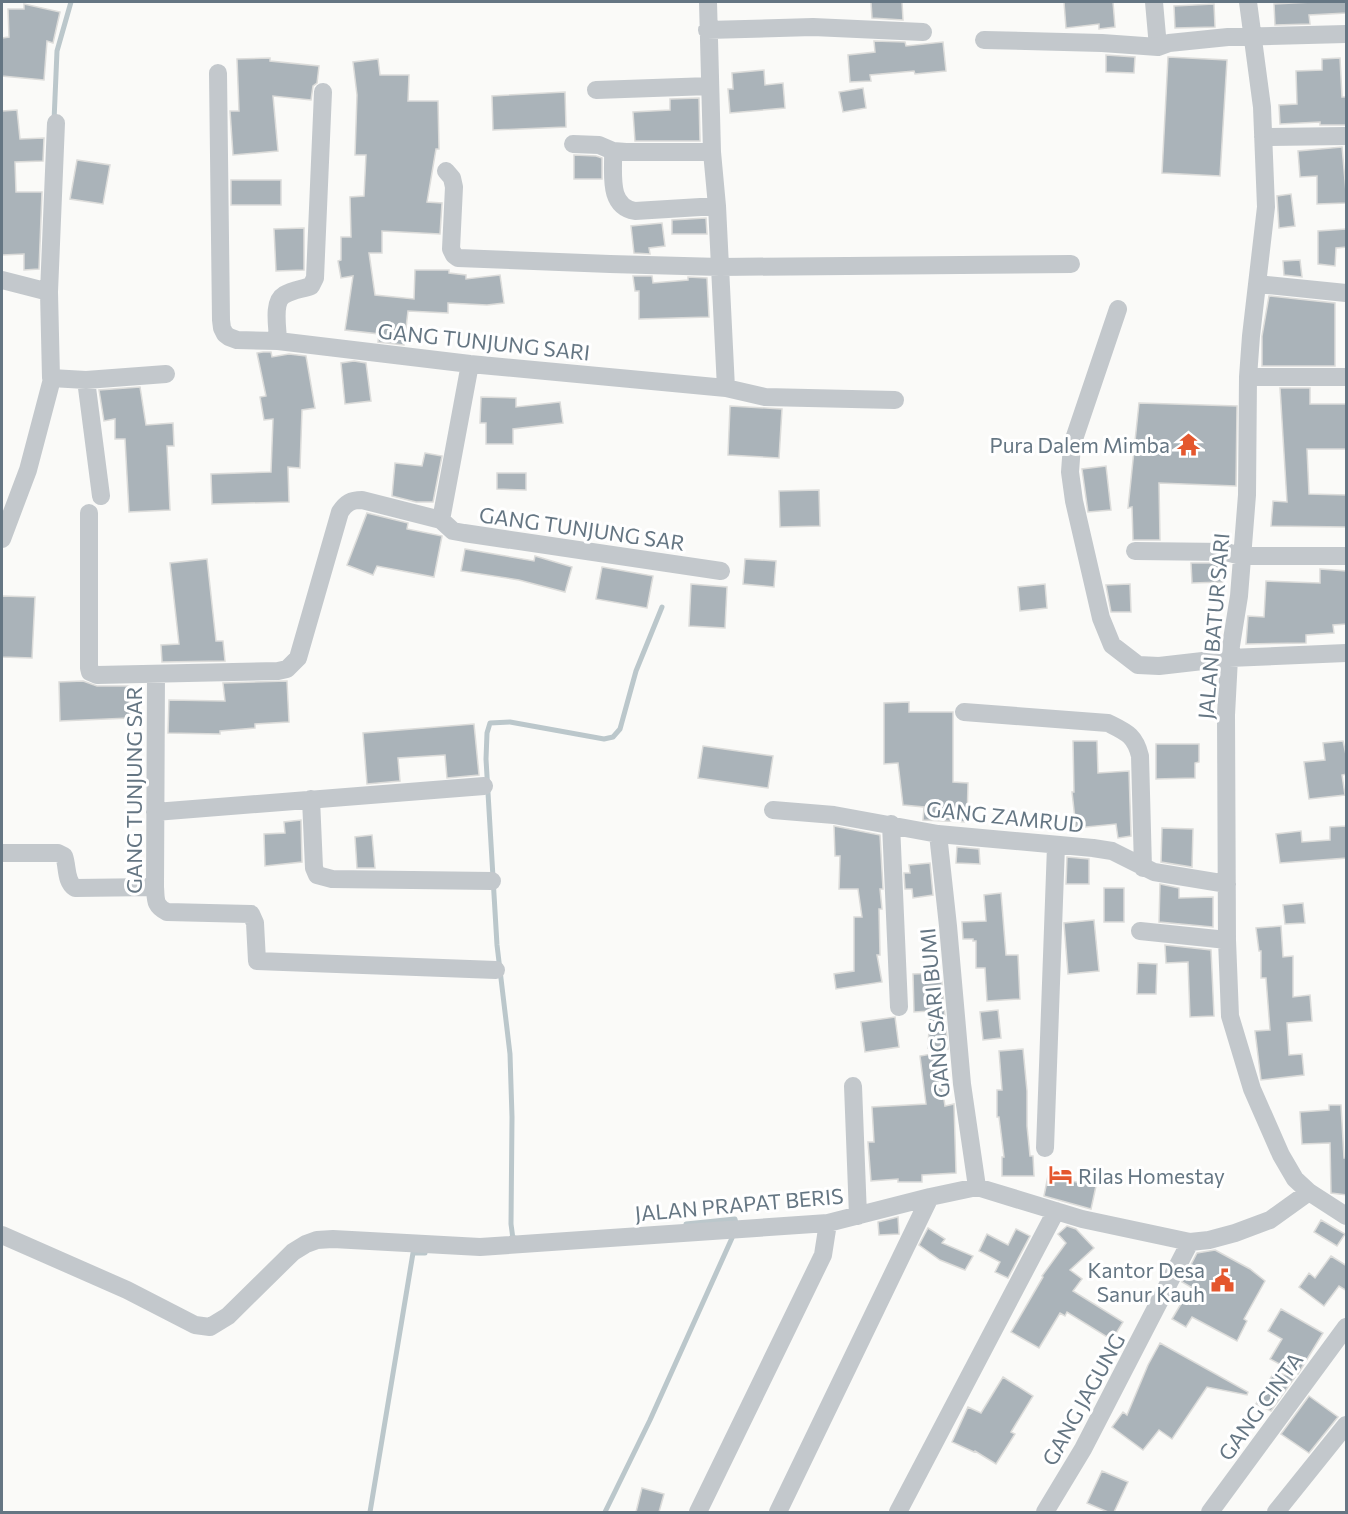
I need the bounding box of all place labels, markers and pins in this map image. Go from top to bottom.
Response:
temple icon: Pura Dalem Mimba [1175,431,1201,457]
place label: Pura Dalem Mimba [989,432,1170,457]
hotel icon: Rilas Homestay [1047,1162,1073,1188]
place label: Rilas Homestay [1078,1163,1225,1188]
place label: Kantor Desa Sanur Kauh [1087,1257,1205,1306]
public building icon: Kantor Desa Sanur Kauh [1210,1268,1236,1294]

